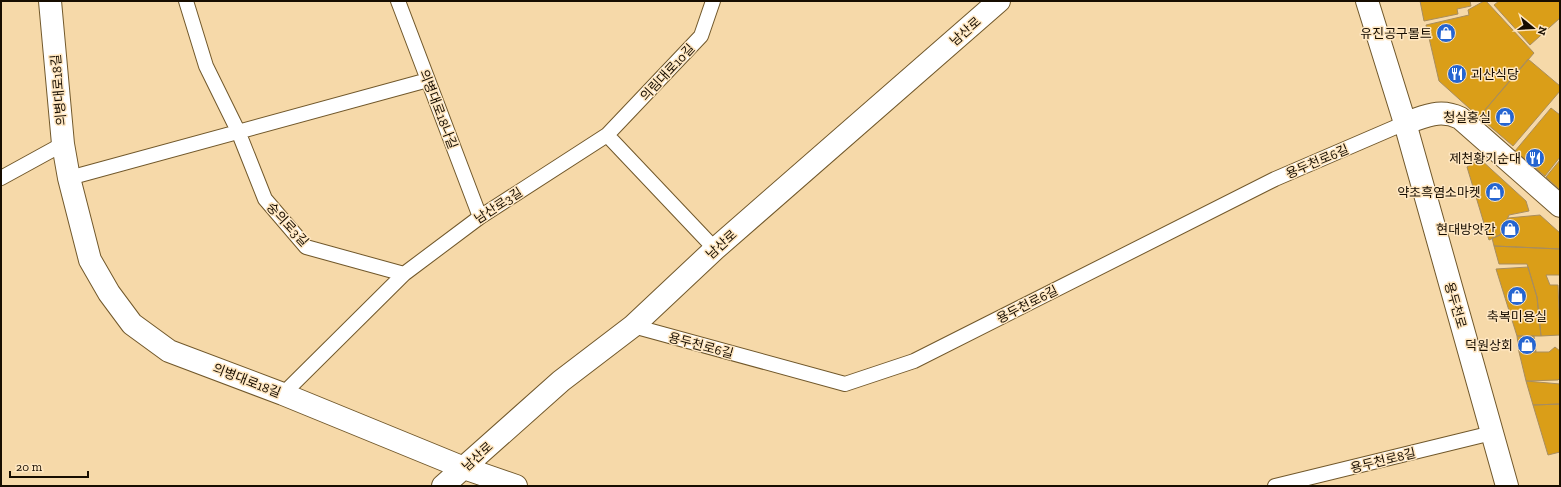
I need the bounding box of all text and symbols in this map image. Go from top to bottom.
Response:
north arrow [1513,8,1553,48]
street label: 남산로 [947,14,984,49]
shop icon: 유진공구볼트 [1435,22,1457,44]
text: N [1534,25,1550,38]
place label: 유진공구볼트 [1360,26,1432,41]
street label: 의림대로10길 [637,41,698,104]
street label: 의병대로18길 [48,54,69,126]
restaurant icon: 괴산식당 [1446,63,1468,85]
street label: 의병대로18나길 [417,67,461,151]
place label: 괴산식당 [1471,67,1519,82]
shop icon: 청실홍실 [1494,106,1516,128]
place label: 청실홍실 [1443,110,1491,125]
street label: 용두천로6길 [1284,142,1351,181]
restaurant icon: 제천황기순대 [1524,147,1546,169]
place label: 제천황기순대 [1449,151,1521,166]
shop icon: 약초흑염소마켓 [1484,181,1506,203]
street label: 남산로3길 [471,184,525,226]
place label: 약초흑염소마켓 [1397,185,1481,200]
street label: 숭의로3길 [264,199,312,249]
shop icon: 현대방앗간 [1499,218,1521,240]
place label: 현대방앗간 [1436,222,1496,237]
street label: 남산로 [703,227,740,262]
street label: 용두천로 [1442,280,1469,330]
street label: 용두천로6길 [994,283,1060,326]
shop icon: 축복미용실 [1506,285,1528,307]
place label: 축복미용실 [1487,309,1547,324]
street label: 용두천로6길 [667,330,735,361]
shop icon: 덕원상회 [1516,334,1538,356]
place label: 덕원상회 [1465,338,1513,353]
street label: 의병대로18길 [211,361,283,400]
street label: 남산로 [459,439,496,474]
street label: 용두천로8길 [1349,445,1417,476]
scale bar [10,453,88,479]
text: 20 m [16,460,43,474]

